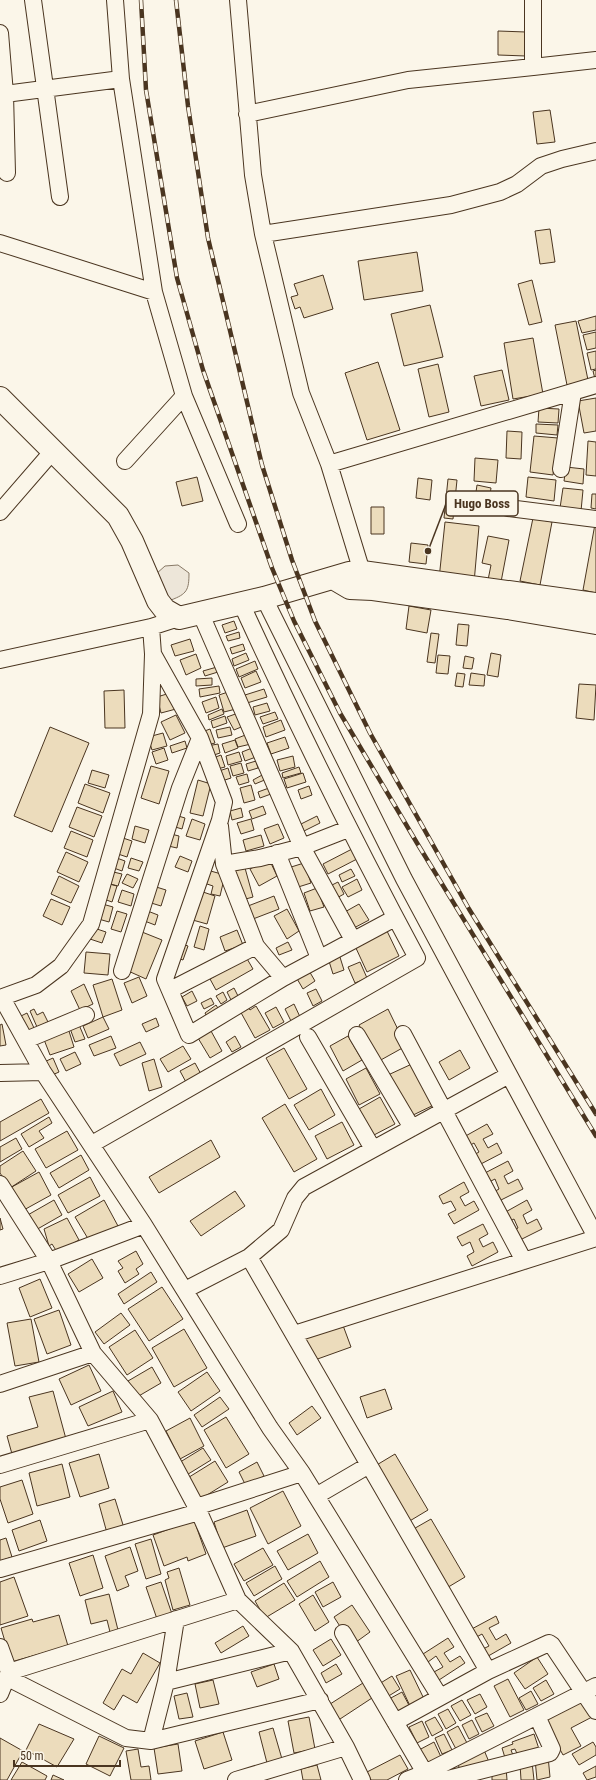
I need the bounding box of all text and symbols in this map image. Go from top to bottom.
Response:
callout: Hugo Boss [446,491,518,516]
text: Hugo Boss [454,496,510,511]
scale bar [14,1742,120,1768]
text: 50 m [20,1749,44,1763]

